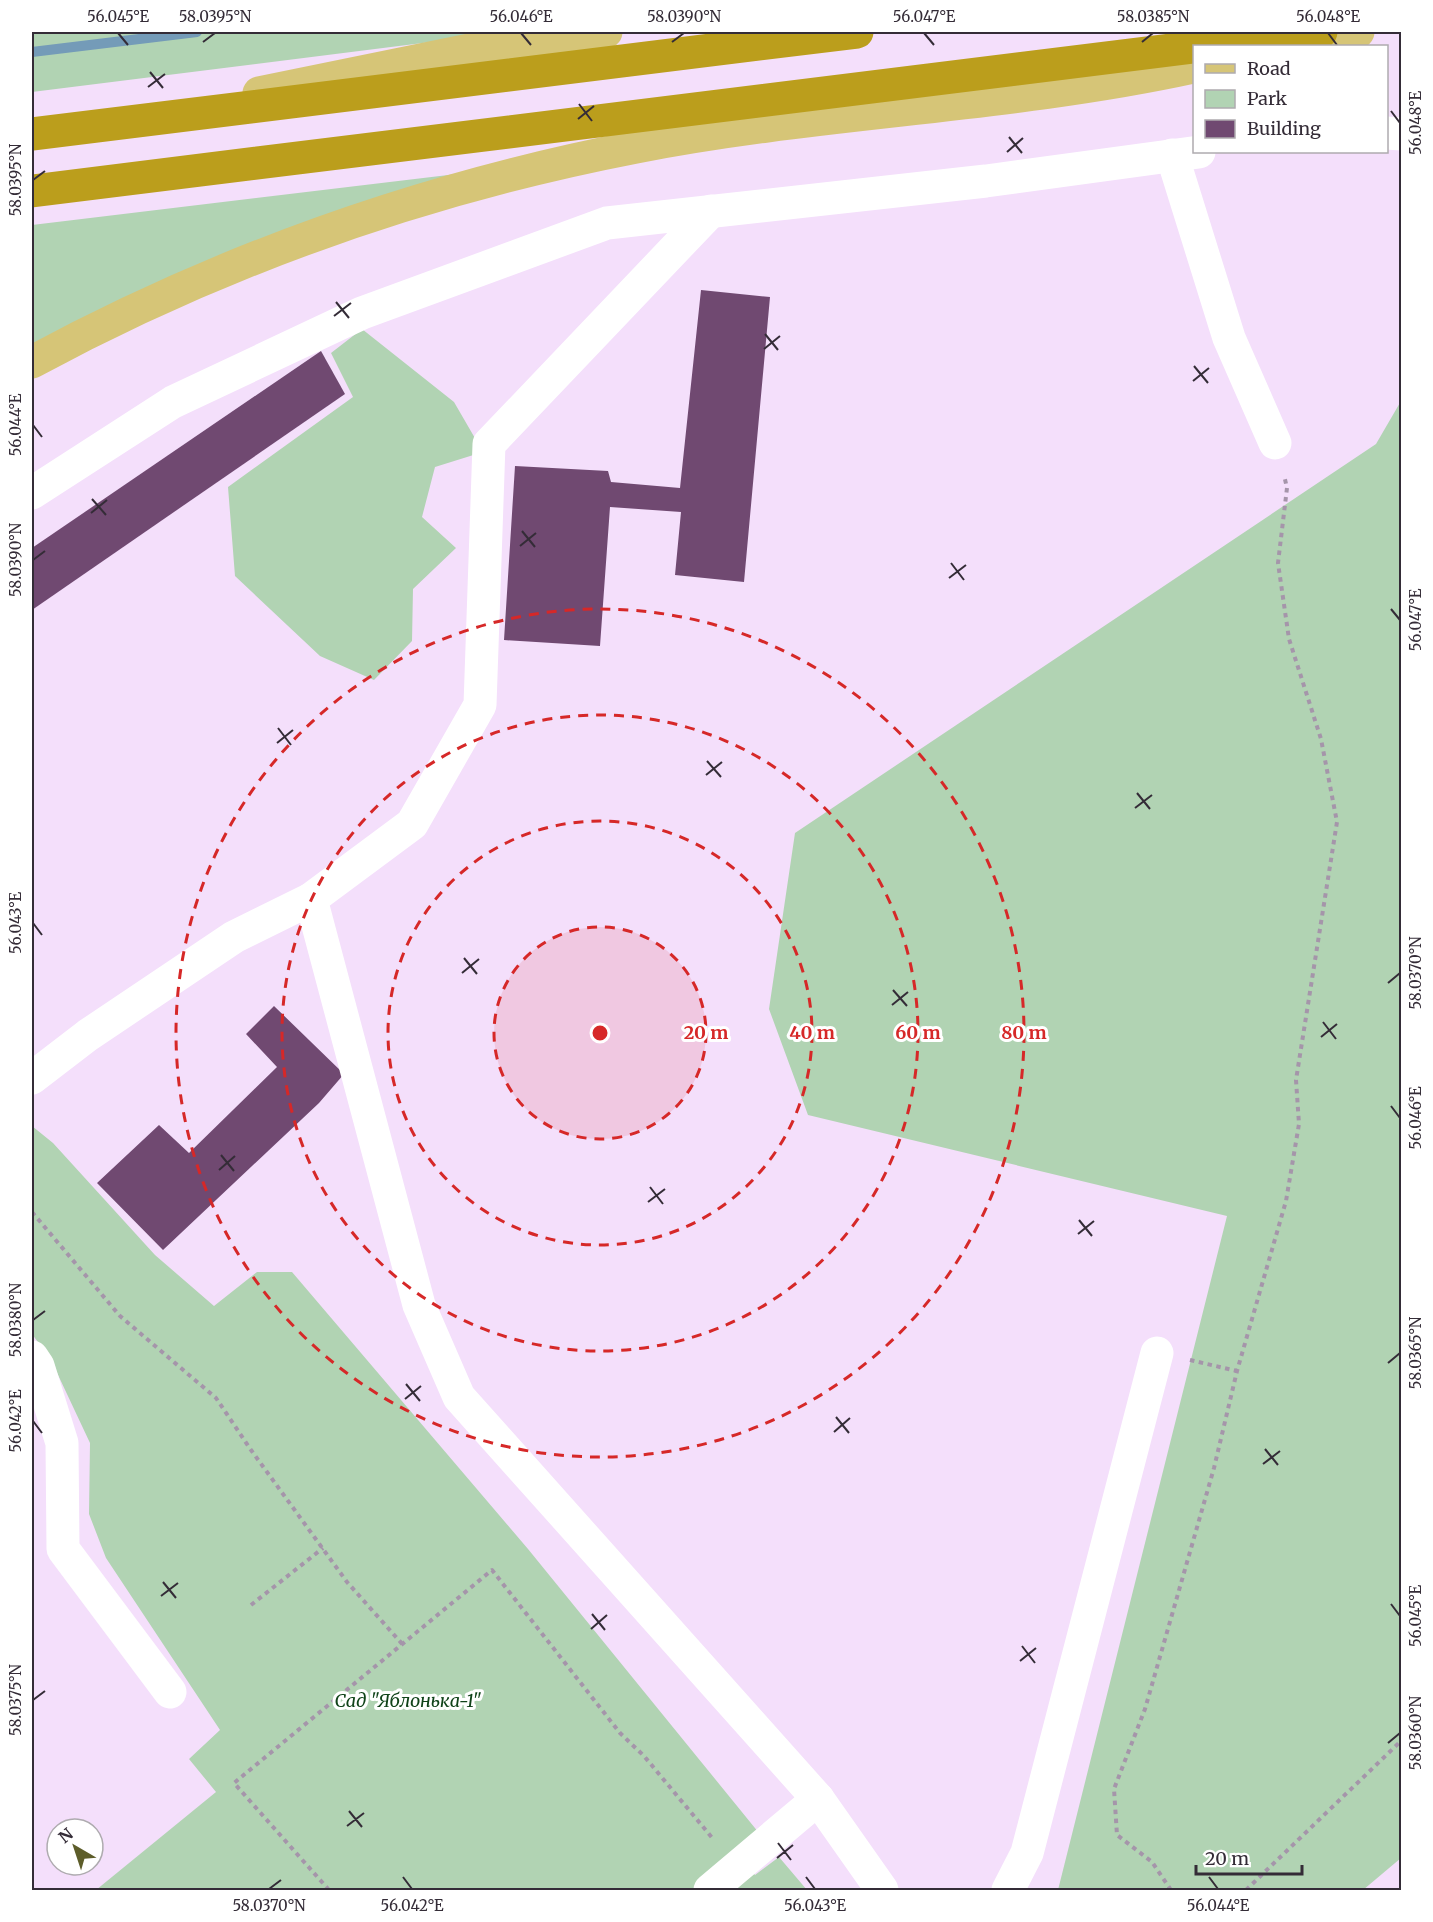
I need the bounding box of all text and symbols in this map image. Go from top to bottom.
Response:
text: 56.045°E [87,7,150,26]
text: 58.0395°N [179,7,252,26]
text: 56.046°E [490,7,553,26]
text: 58.0390°N [647,7,721,26]
text: 56.047°E [893,7,956,26]
text: 58.0385°N [1117,7,1190,26]
text: 56.048°E [1296,7,1360,26]
legend [1193,45,1388,153]
text: Road [1247,57,1291,80]
text: Park [1247,87,1288,110]
text: 56.048°E [1406,91,1425,155]
text: Building [1247,117,1321,140]
text: 58.0395°N [6,143,25,216]
text: 56.044°E [6,393,25,456]
text: 58.0390°N [6,523,25,597]
text: 56.047°E [1406,588,1425,651]
text: 56.043°E [6,891,25,954]
text: 58.0370°N [1406,936,1425,1010]
text: 20 m [684,1021,728,1044]
text: 40 m [789,1021,835,1044]
text: 60 m [895,1021,941,1044]
text: 80 m [1001,1021,1047,1044]
centre of rings [590,1023,610,1043]
text: 56.046°E [1406,1086,1425,1149]
text: 58.0380°N [6,1282,25,1357]
text: 58.0365°N [1406,1316,1425,1389]
text: 56.042°E [6,1389,25,1452]
text: 56.045°E [1406,1584,1425,1647]
text: 58.0375°N [6,1664,25,1736]
park label: Сад "Яблонька-1" [335,1689,481,1712]
text: 58.0360°N [1406,1695,1425,1770]
north arrow [45,1817,105,1877]
text: N [54,1823,77,1847]
scale bar [1196,1838,1302,1876]
text: 20 m [1205,1847,1249,1870]
text: 58.0370°N [232,1896,306,1915]
text: 56.042°E [381,1896,444,1915]
text: 56.043°E [784,1896,847,1915]
text: 56.044°E [1187,1896,1250,1915]

